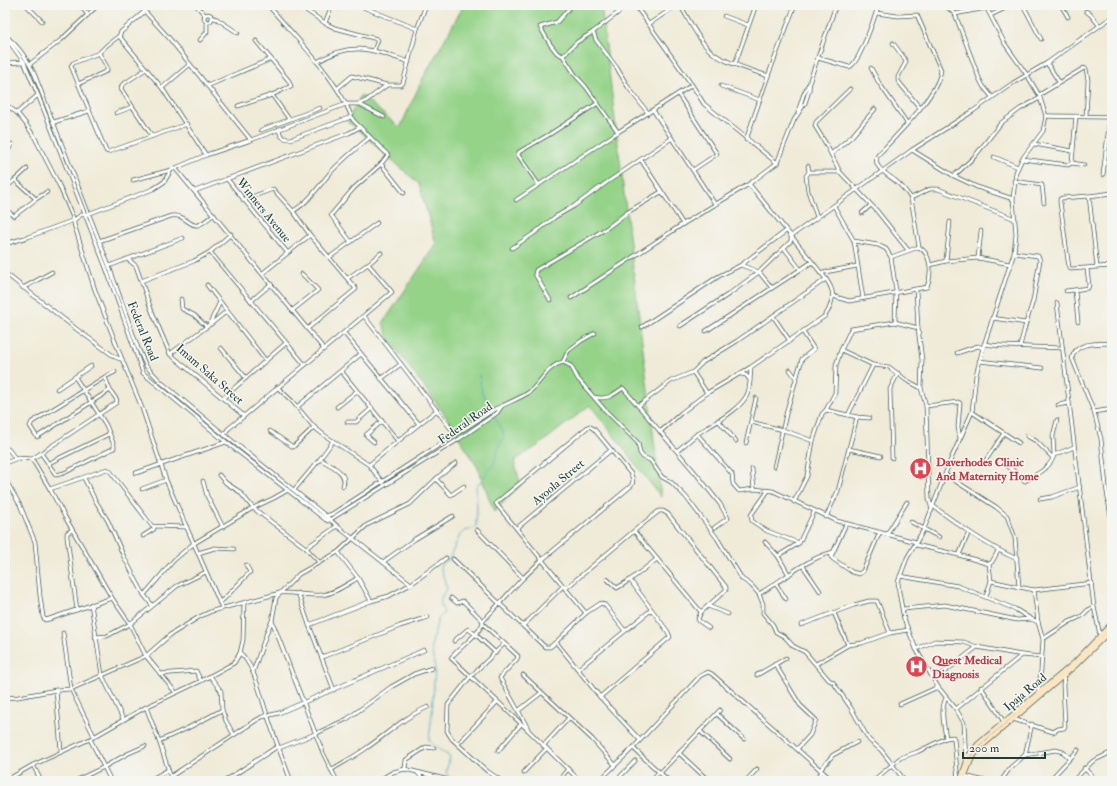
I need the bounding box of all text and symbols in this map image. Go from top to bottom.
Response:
street label: Winners Avenue [232,174,294,246]
street label: Federal Road [124,299,161,363]
street label: Imam Saka Street [173,341,247,408]
street label: Federal Road [435,399,496,448]
place label: Daverhodes Clinic And Maternity Home [935,455,1040,484]
street label: Ayoola Street [528,456,588,509]
hospital icon: Daverhodes Clinic And Maternity Home [908,456,934,482]
place label: Quest Medical Diagnosis [932,653,1003,682]
hospital icon: Quest Medical Diagnosis [904,654,930,680]
street label: Ipaja Road [1001,670,1050,715]
scale bar [963,734,1045,760]
text: 200 m [969,741,1000,756]

